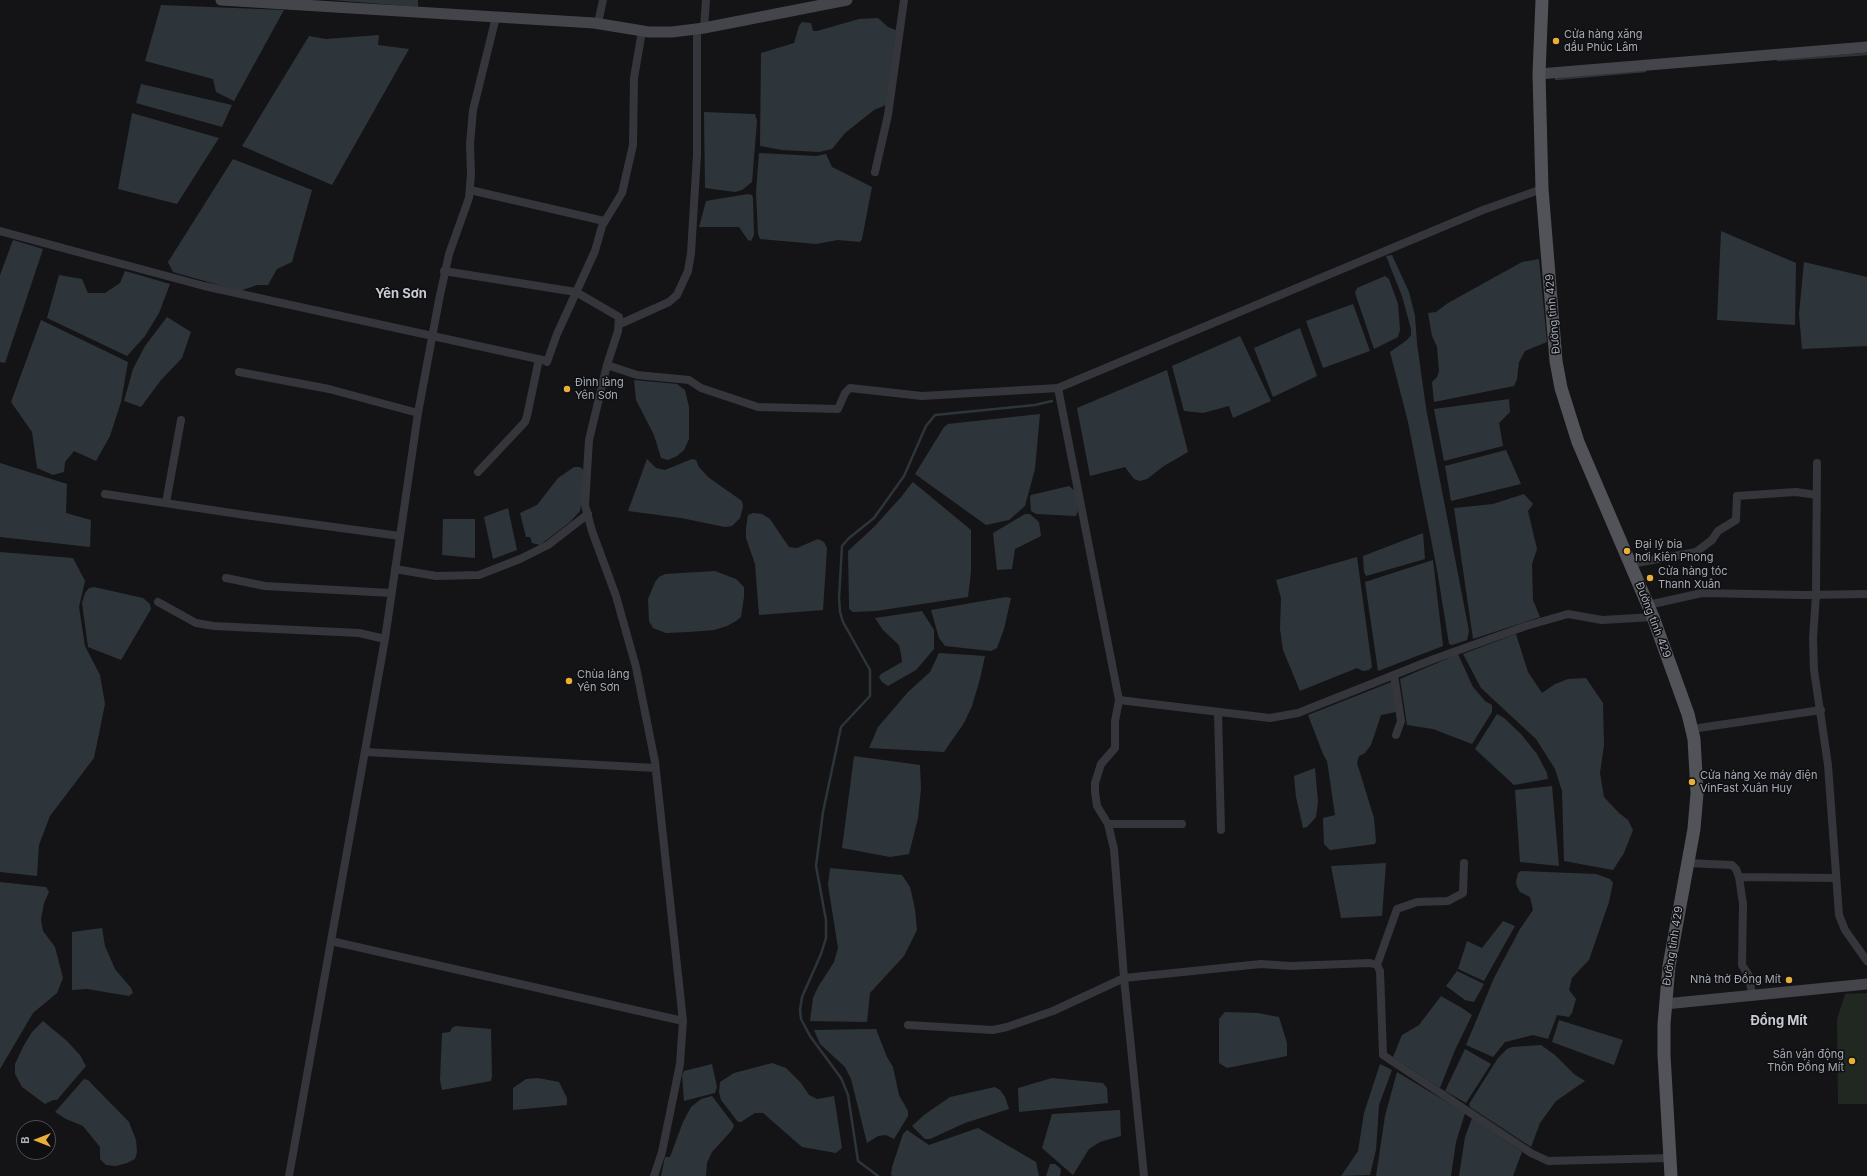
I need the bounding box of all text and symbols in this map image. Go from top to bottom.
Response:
place label: Cửa hàng xăng dầu Phúc Lâm [1564,28,1643,54]
marker: Cửa hàng xăng dầu Phúc Lâm [1551,36,1561,46]
street label: Đường tỉnh 429 [1543,273,1563,355]
district label: Yên Sơn [375,286,427,302]
place label: Đình làng Yên Sơn [575,376,624,402]
marker: Đình làng Yên Sơn [562,384,572,394]
place label: Đại lý bia hơi Kiên Phong [1635,538,1713,564]
marker: Đại lý bia hơi Kiên Phong [1622,546,1632,556]
place label: Cửa hàng tóc Thanh Xuân [1658,565,1728,591]
marker: Cửa hàng tóc Thanh Xuân [1645,573,1655,583]
street label: Đường tỉnh 429 [1632,580,1674,660]
place label: Chùa làng Yên Sơn [577,668,629,694]
marker: Chùa làng Yên Sơn [564,676,574,686]
place label: Cửa hàng Xe máy điện VinFast Xuân Huy [1700,769,1817,795]
marker: Cửa hàng Xe máy điện VinFast Xuân Huy [1687,777,1697,787]
street label: Đường tỉnh 429 [1660,905,1686,987]
place label: Nhà thờ Đồng Mít [1690,973,1781,987]
marker: Nhà thờ Đồng Mít [1784,975,1794,985]
district label: Đồng Mít [1750,1013,1808,1029]
place label: Sân vận động Thôn Đồng Mít [1767,1048,1844,1074]
marker: Sân vận động Thôn Đồng Mít [1847,1056,1857,1066]
north arrow [16,1120,56,1160]
text: B [18,1136,32,1144]

